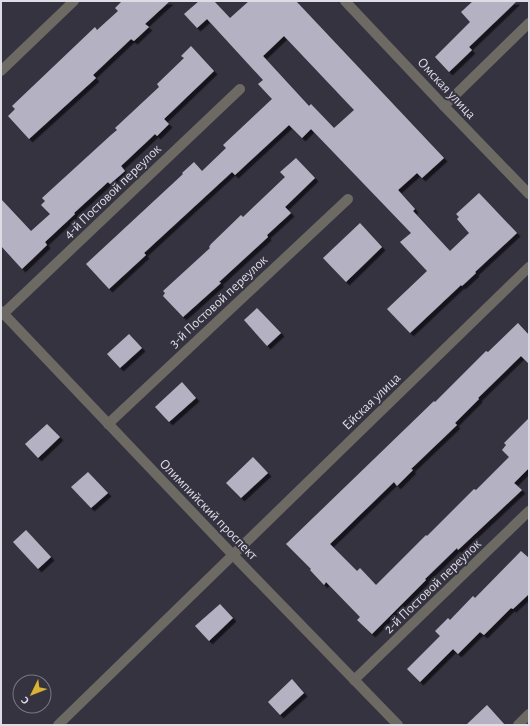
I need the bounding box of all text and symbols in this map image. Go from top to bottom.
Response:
street label: Омская улица [414,55,478,122]
street label: 4-й Постовой переулок [61,141,164,242]
street label: 3-й Постовой переулок [167,253,271,351]
street label: Ейская улица [340,370,404,433]
street label: Олимпийский проспект [157,457,261,563]
street label: 2-й Постовой переулок [382,537,484,636]
north arrow [12,674,52,714]
text: С [19,694,31,706]

